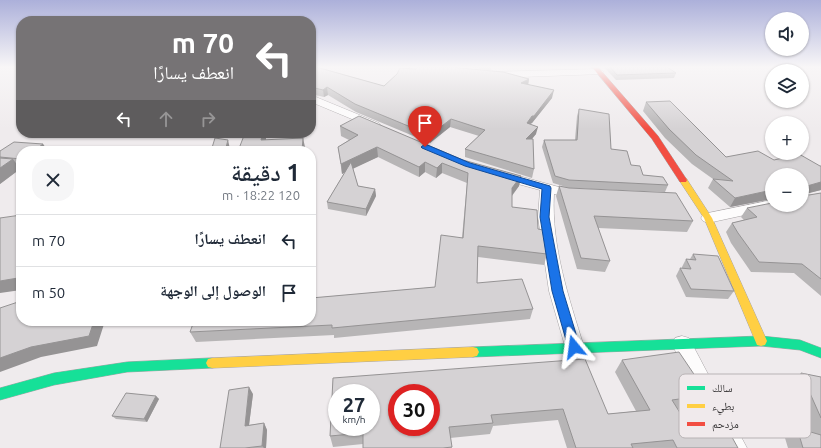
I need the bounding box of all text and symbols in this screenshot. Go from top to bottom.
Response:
map controls [765,12,809,212]
button: sound [765,12,809,56]
text: 70 m [172,27,234,58]
icon: left [248,32,300,84]
text: انعطف يسارًا [153,62,234,82]
button: layers [765,64,809,108]
pin [408,106,442,147]
icon: left [113,108,135,130]
icon: ahead [155,108,177,130]
icon: right [197,108,219,130]
icon: arrive [414,112,436,134]
button: + [765,116,809,160]
button: close [32,159,74,201]
text: 1 دقيقة [231,159,300,186]
button: − [765,168,809,212]
text: 120 m · 18:22 [222,188,300,202]
text: انعطف يسارًا [194,230,266,247]
icon: left [278,230,300,252]
text: 70 m [32,232,65,249]
text: الوصول إلى الوجهة [160,282,266,299]
icon: arrive [278,282,300,304]
text: 50 m [32,284,65,301]
position arrow [553,326,595,368]
legend [679,374,811,438]
text: سالك [712,382,732,394]
speed limit sign: 30 [388,384,440,436]
text: 27 [343,393,365,416]
text: بطيء [712,400,734,415]
text: km/h [342,414,366,425]
text: مزدحم [712,418,739,432]

